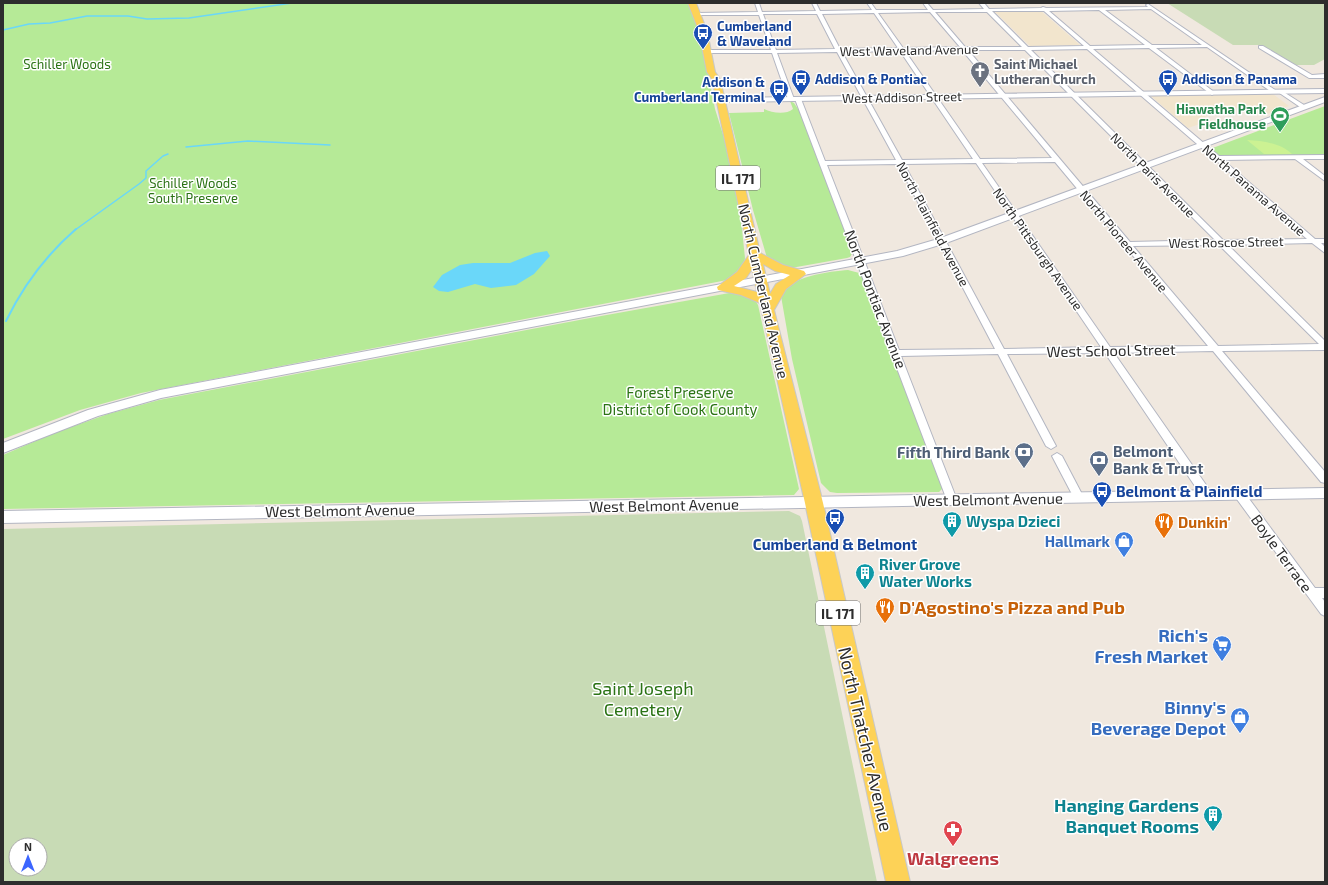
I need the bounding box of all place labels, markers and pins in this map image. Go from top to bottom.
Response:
place label: Cumberland & Waveland [717,18,792,49]
bus stop icon: Cumberland & Waveland [692,22,714,50]
place label: Saint Michael Lutheran Church [994,56,1096,87]
church icon: Saint Michael Lutheran Church [969,60,991,88]
bus stop icon: Addison & Pontiac [790,68,812,96]
bus stop icon: Addison & Panama [1157,68,1179,96]
place label: Addison & Pontiac [815,71,927,87]
place label: Addison & Panama [1182,71,1297,87]
place label: Addison & Cumberland Terminal [634,74,766,105]
bus stop icon: Addison & Cumberland Terminal [768,78,790,106]
place label: Hiawatha Park Fieldhouse [1176,101,1267,132]
sports icon: Hiawatha Park Fieldhouse [1269,105,1291,133]
bank icon: Fifth Third Bank [1013,441,1035,469]
place label: Belmont Bank & Trust [1113,442,1203,477]
place label: Fifth Third Bank [897,443,1011,461]
bank icon: Belmont Bank & Trust [1088,449,1110,477]
bus stop icon: Belmont & Plainfield [1091,480,1113,508]
place label: Belmont & Plainfield [1116,482,1262,500]
bus stop icon: Cumberland & Belmont [824,507,846,535]
building icon: Wyspa Dzieci [941,510,963,538]
restaurant icon: Dunkin' [1153,511,1175,539]
place label: Wyspa Dzieci [966,512,1060,531]
place label: Dunkin' [1178,513,1231,531]
shop icon: Hallmark [1113,530,1135,558]
place label: Hallmark [1045,532,1111,550]
place label: Cumberland & Belmont [753,535,917,553]
place label: River Grove Water Works [879,555,972,590]
building icon: River Grove Water Works [854,562,876,590]
restaurant icon: D'Agostino's Pizza and Pub [874,596,896,624]
place label: D'Agostino's Pizza and Pub [899,596,1125,618]
place label: Rich's Fresh Market [1095,624,1209,667]
supermarket icon: Rich's Fresh Market [1211,634,1233,662]
place label: Binny's Beverage Depot [1091,696,1227,739]
shop icon: Binny's Beverage Depot [1229,706,1251,734]
place label: Hanging Gardens Banquet Rooms [1054,794,1199,837]
building icon: Hanging Gardens Banquet Rooms [1202,804,1224,832]
pharmacy icon: Walgreens [942,819,964,847]
place label: Walgreens [907,847,999,869]

